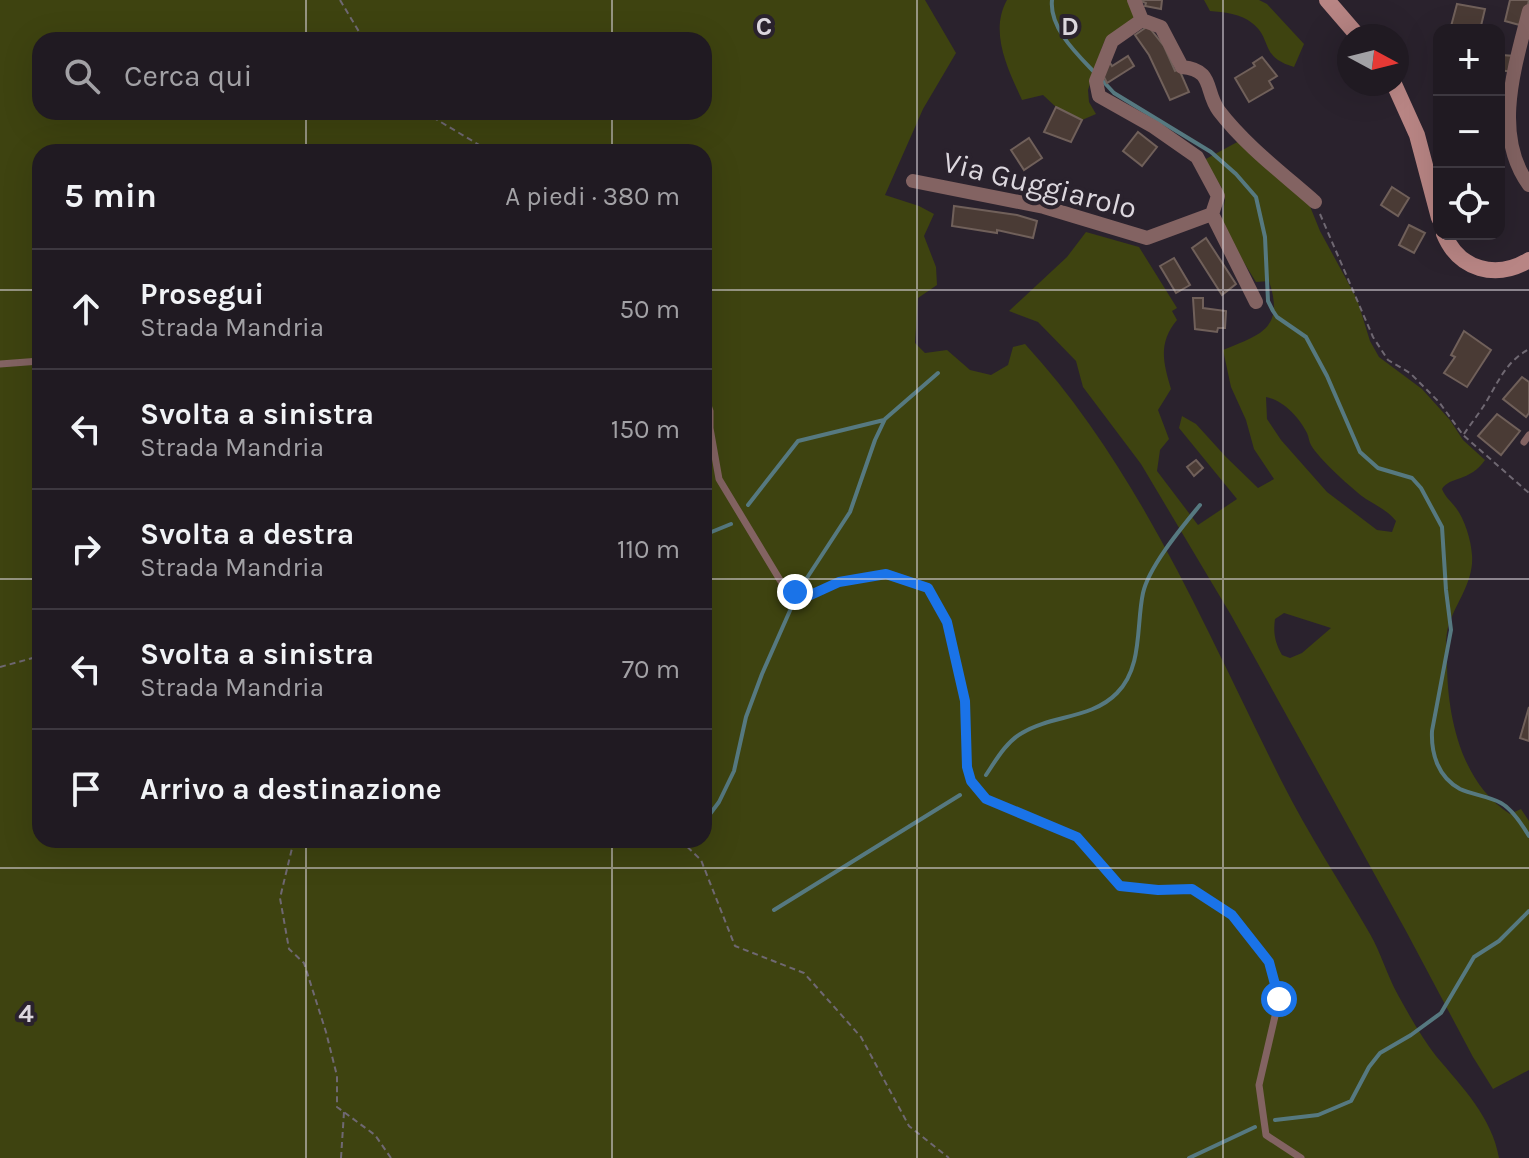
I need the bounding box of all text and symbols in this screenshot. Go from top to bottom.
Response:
text: C [756,11,772,42]
text: D [1061,11,1079,42]
north arrow [1337,24,1409,96]
map controls [1433,24,1505,240]
button: + [1433,24,1505,96]
search box [32,32,712,120]
icon: search [60,54,104,98]
text: Cerca qui [124,58,252,94]
button: − [1433,96,1505,168]
street label: Via Guggiarolo [939,144,1141,226]
button: locate [1433,168,1505,240]
text: 5 min [64,176,157,216]
text: A piedi · 380 m [505,181,680,212]
text: Prosegui [140,276,264,312]
icon: ahead [64,287,108,331]
text: 50 m [619,294,680,325]
text: Strada Mandria [140,312,324,343]
text: Svolta a sinistra [140,396,374,432]
icon: left [64,407,108,451]
text: 150 m [611,414,680,445]
text: Strada Mandria [140,432,324,463]
text: Svolta a destra [140,516,354,552]
icon: right [64,527,108,571]
text: 110 m [617,534,680,565]
text: Strada Mandria [140,552,324,583]
route end [777,574,813,610]
text: Svolta a sinistra [140,636,374,672]
icon: left [64,647,108,691]
text: 70 m [622,654,680,685]
text: Strada Mandria [140,672,324,703]
icon: arrive [64,767,108,811]
text: Arrivo a destinazione [140,771,442,807]
route start [1261,981,1297,1017]
text: 4 [18,998,34,1029]

